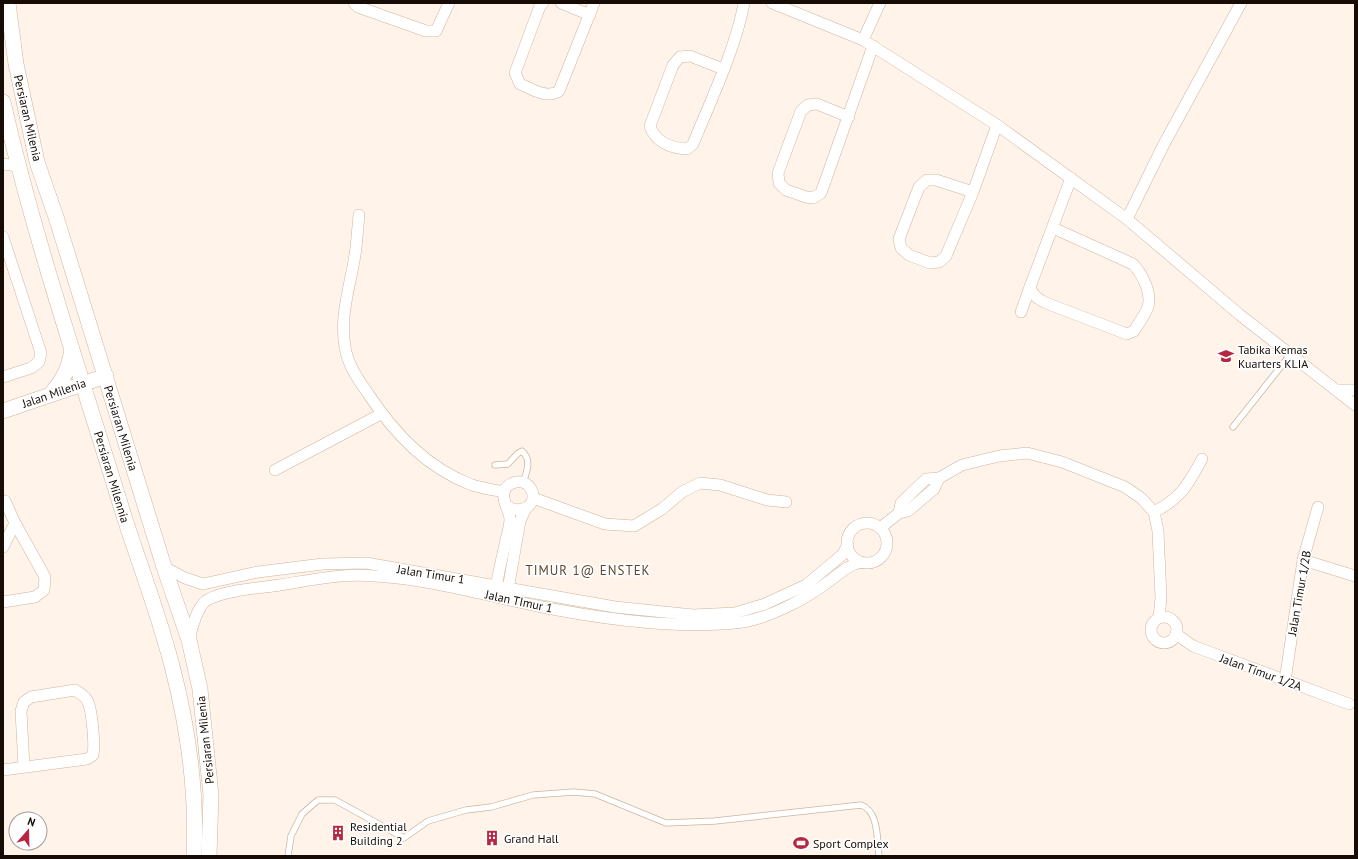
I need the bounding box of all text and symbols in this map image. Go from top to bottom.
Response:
street label: Persiaran Milenia [11,73,45,163]
place label: Tabika Kemas Kuarters KLIA [1238,342,1308,371]
school or university icon: Tabika Kemas Kuarters KLIA [1217,347,1235,365]
street label: Jalan Milenia [19,375,88,411]
street label: Persiaran Milenia [101,383,141,473]
street label: Persiaran Milennia [91,429,133,525]
street label: Jalan Timur 1/2B [1284,549,1314,638]
street label: Jalan Timur 1 [395,561,466,587]
district label: TIMUR 1@ ENSTEK [525,562,651,579]
street label: Jalan TImur 1 [483,586,554,615]
street label: Jalan Timur 1/2A [1217,650,1304,694]
street label: Persiaran Milenia [193,695,217,785]
north arrow [8,811,48,851]
text: N [26,814,37,829]
place label: Residential Building 2 [350,819,407,848]
building icon: Residential Building 2 [329,824,347,842]
building icon: Grand Hall [483,829,501,847]
place label: Grand Hall [504,831,559,846]
sports icon: Sport Complex [792,834,810,852]
place label: Sport Complex [813,836,889,851]

